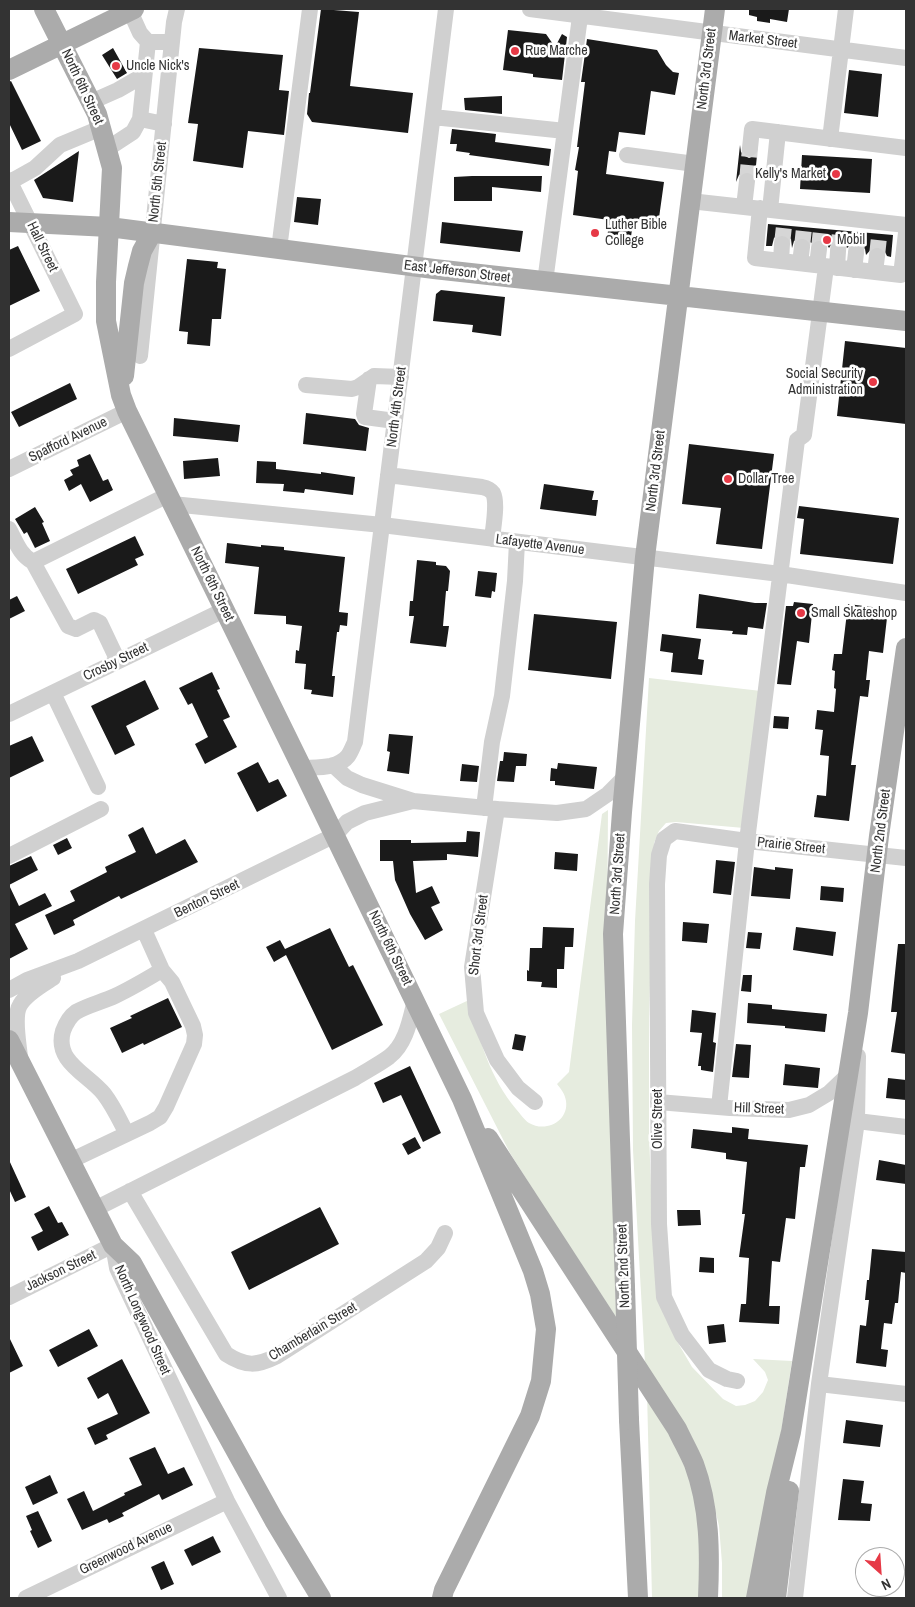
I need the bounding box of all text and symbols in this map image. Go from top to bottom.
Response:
street label: North 3rd Street [694,27,720,111]
street label: Market Street [728,27,798,53]
place label: Rue Marche [525,43,588,59]
marker: Rue Marche [509,45,521,57]
street label: North 6th Street [57,47,107,127]
place label: Uncle Nick's [126,58,189,74]
marker: Uncle Nick's [110,60,122,72]
street label: North 5th Street [145,141,171,223]
place label: Kelly's Market [755,166,826,182]
marker: Kelly's Market [830,168,842,180]
place label: Luther Bible College [605,217,667,250]
street label: Hall Street [23,219,61,275]
marker: Luther Bible College [589,227,601,239]
place label: Mobil [837,232,865,248]
marker: Mobil [821,234,833,246]
street label: East Jefferson Street [403,257,511,287]
street label: North 4th Street [384,366,410,448]
place label: Social Security Administration [786,366,863,398]
marker: Social Security Administration [867,376,879,388]
street label: Spafford Avenue [26,414,110,466]
street label: North 3rd Street [643,429,669,513]
place label: Dollar Tree [738,471,794,487]
marker: Dollar Tree [722,473,734,485]
street label: Lafayette Avenue [495,531,585,559]
street label: North 6th Street [187,544,237,624]
place label: Small Skateshop [811,605,897,621]
marker: Small Skateshop [795,607,807,619]
street label: Crosby Street [81,639,151,685]
street label: North 2nd Street [868,788,894,874]
street label: North 3rd Street [607,833,629,915]
street label: Prairie Street [756,834,826,858]
street label: Benton Street [172,876,242,922]
street label: Short 3rd Street [466,894,492,976]
street label: North 6th Street [365,908,415,988]
street label: Olive Street [650,1089,666,1149]
street label: Hill Street [734,1100,784,1118]
street label: North 2nd Street [614,1224,634,1308]
street label: Jackson Street [23,1247,99,1295]
street label: North Longwood Street [110,1263,174,1377]
street label: Chamberlain Street [266,1299,360,1365]
street label: Greenwood Avenue [77,1519,175,1579]
north arrow [855,1547,905,1597]
text: N [878,1575,894,1594]

